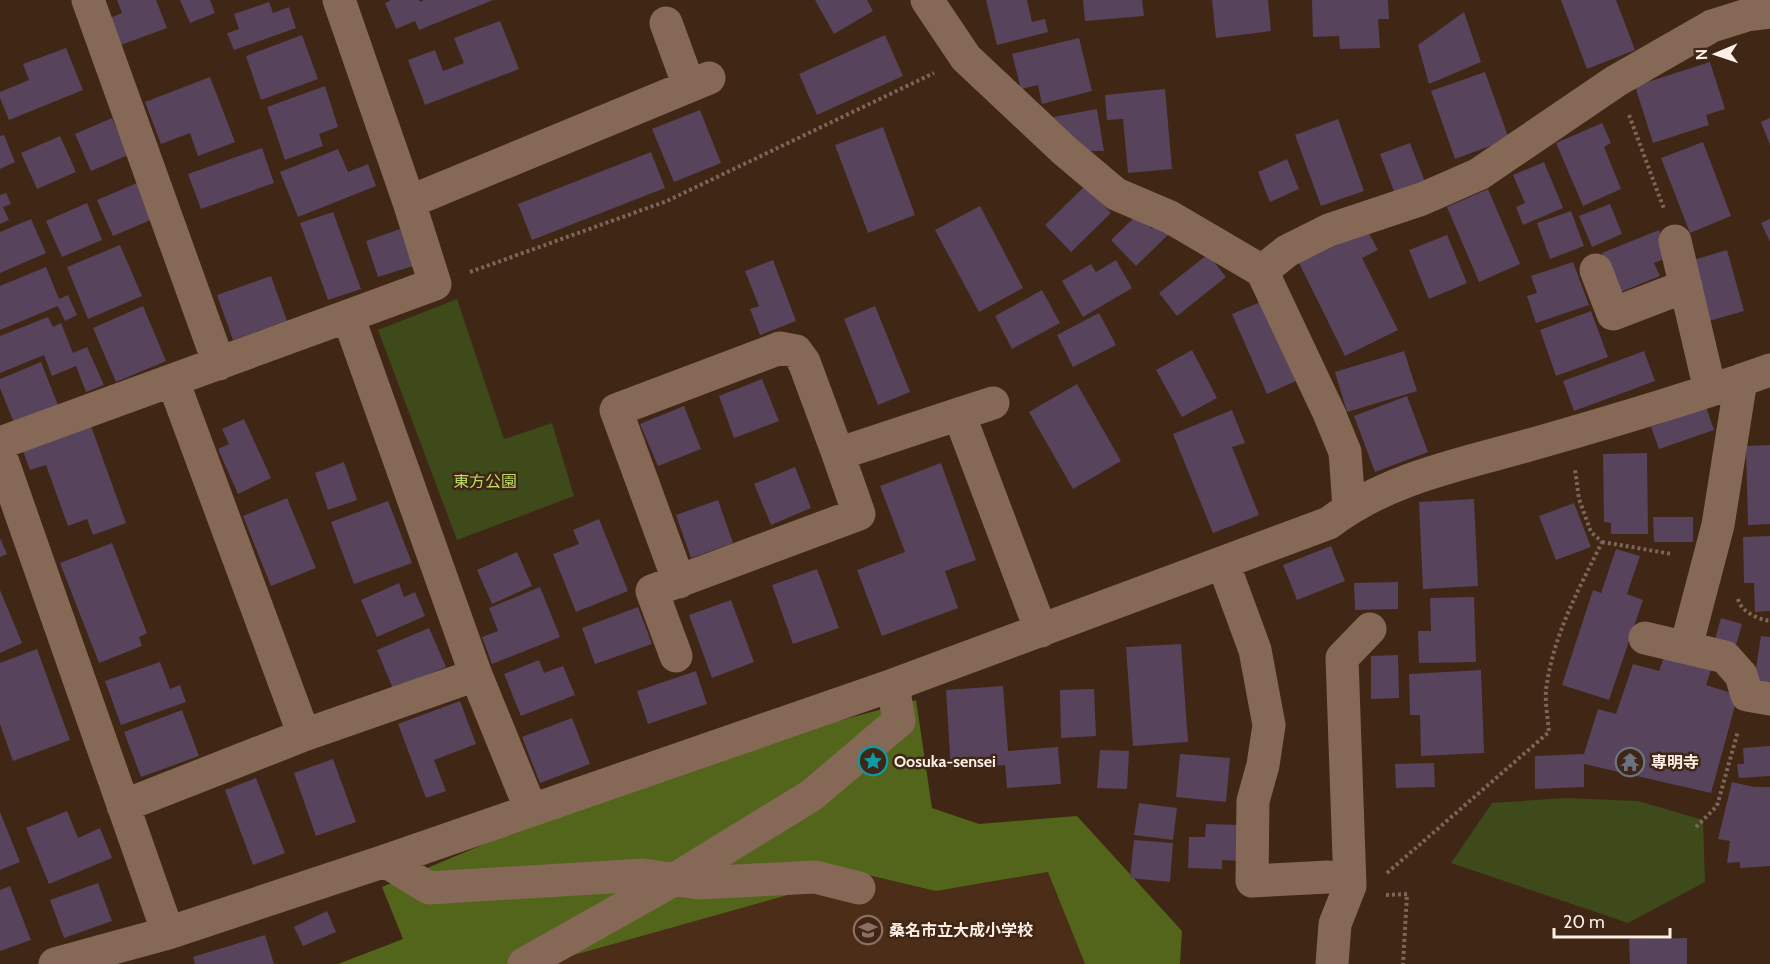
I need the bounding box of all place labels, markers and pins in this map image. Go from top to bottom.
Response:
place icon: Oosuka-sensei [857,745,889,777]
temple icon: 専明寺 [1614,746,1646,778]
place label: Oosuka-sensei [894,752,996,771]
place label: 専明寺 [1651,753,1699,772]
school or university icon: 桑名市立大成小学校 [852,914,884,946]
place label: 桑名市立大成小学校 [889,921,1033,940]

